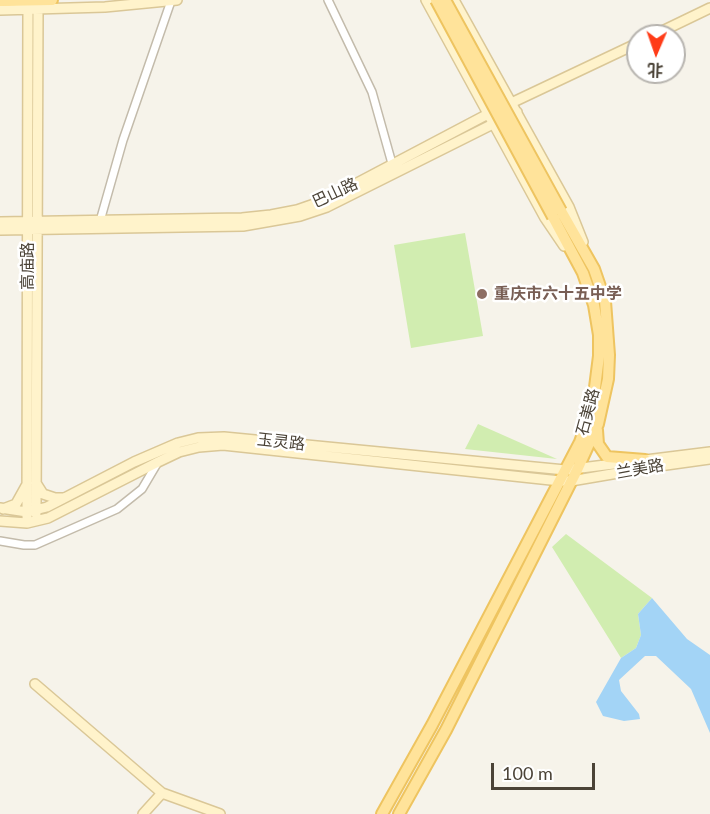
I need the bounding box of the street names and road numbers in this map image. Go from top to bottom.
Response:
street label: 巴山路 [309,174,361,212]
street label: 高庙路 [18,242,38,290]
street label: 石美路 [573,386,603,438]
street label: 玉灵路 [256,430,306,454]
street label: 兰美路 [615,455,665,483]

